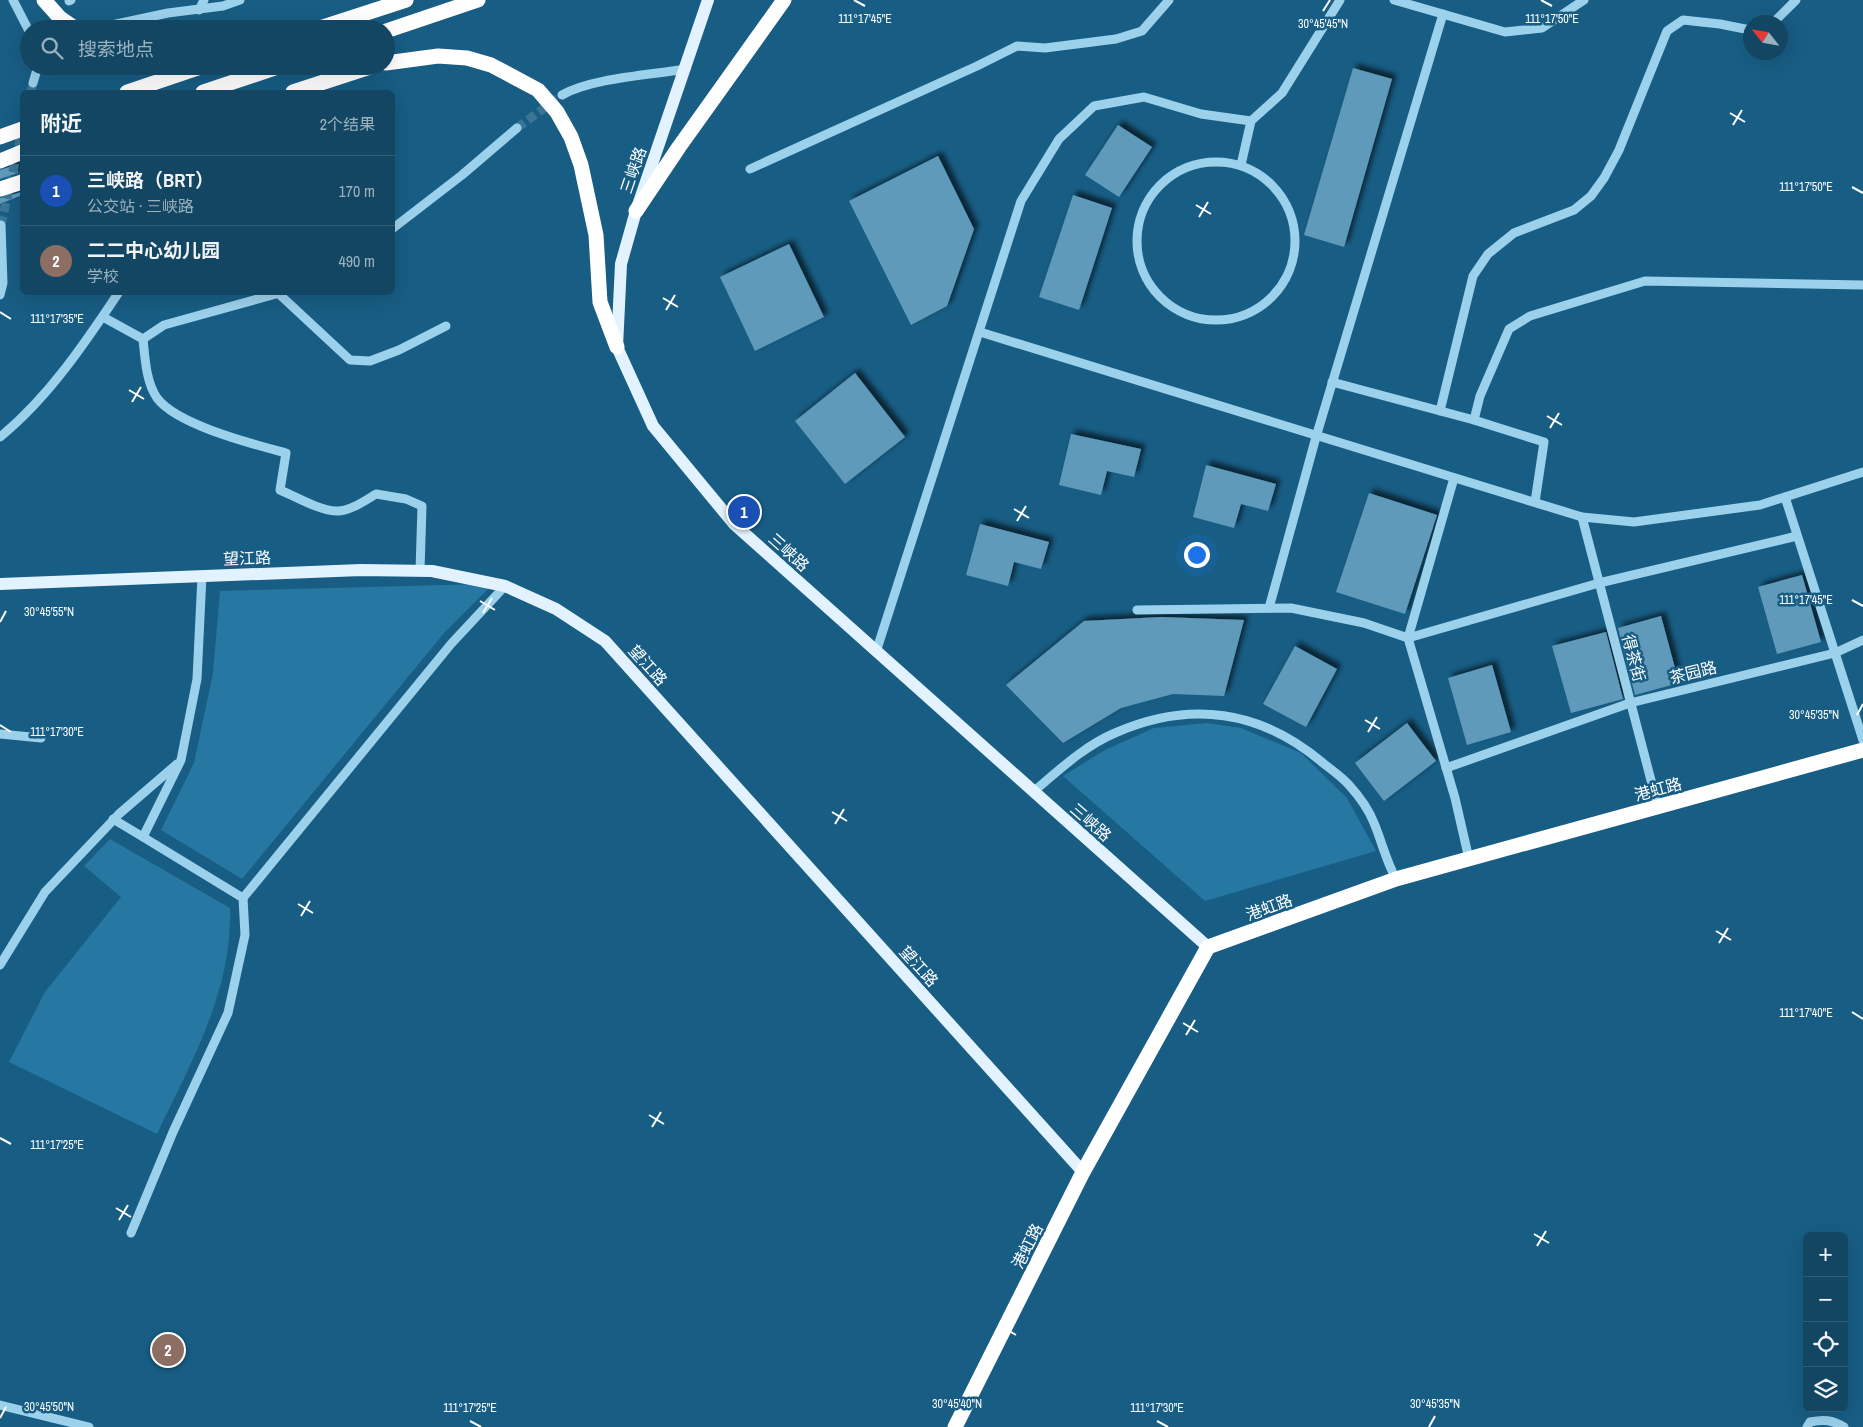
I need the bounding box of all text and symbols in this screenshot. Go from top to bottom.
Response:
text: 111°17'45"E [838,11,892,27]
text: 111°17'50"E [1525,11,1579,27]
north arrow [1743,15,1788,60]
text: 30°45'45"N [1298,16,1348,32]
search box [20,20,395,75]
icon: search [38,34,66,62]
text: 搜索地点 [78,36,154,62]
text: 附近 [40,109,82,138]
text: 2个结果 [320,113,375,135]
street label: 三峡路 [615,144,651,196]
text: 三峡路（BRT） [87,167,214,193]
text: 111°17'50"E [1779,179,1833,195]
text: 1 [52,180,60,202]
text: 170 m [339,180,375,202]
text: 公交站 · 三峡路 [87,195,194,217]
text: 二二中心幼儿园 [87,237,220,263]
text: 2 [52,250,60,272]
text: 490 m [339,250,375,272]
text: 学校 [87,265,119,287]
text: 111°17'35"E [30,311,84,327]
pin: 1 [728,493,760,531]
street label: 三峡路 [764,528,814,576]
your location [1184,542,1210,568]
street label: 望江路 [223,546,271,570]
text: 111°17'45"E [1779,592,1833,608]
text: 30°45'55"N [24,604,74,620]
street label: 得茶街 [1617,632,1651,684]
street label: 望江路 [624,640,672,690]
street label: 茶园路 [1667,656,1719,688]
text: 30°45'35"N [1789,707,1839,723]
text: 111°17'30"E [30,724,84,740]
street label: 港虹路 [1632,772,1684,806]
street label: 三峡路 [1066,798,1116,846]
street label: 港虹路 [1243,888,1295,926]
street label: 望江路 [895,941,943,991]
text: 111°17'40"E [1779,1005,1833,1021]
text: 111°17'25"E [30,1137,84,1153]
street label: 港虹路 [1006,1220,1048,1272]
map controls [1803,1232,1848,1412]
button: + [1803,1232,1848,1277]
button: − [1803,1277,1848,1322]
button: locate [1803,1322,1848,1367]
pin: 2 [152,1331,184,1369]
button: layers [1803,1367,1848,1412]
text: 30°45'40"N [932,1396,982,1412]
text: 30°45'35"N [1410,1396,1460,1412]
text: 30°45'50"N [24,1399,74,1415]
text: 111°17'25"E [443,1400,497,1416]
text: 111°17'30"E [1130,1400,1184,1416]

